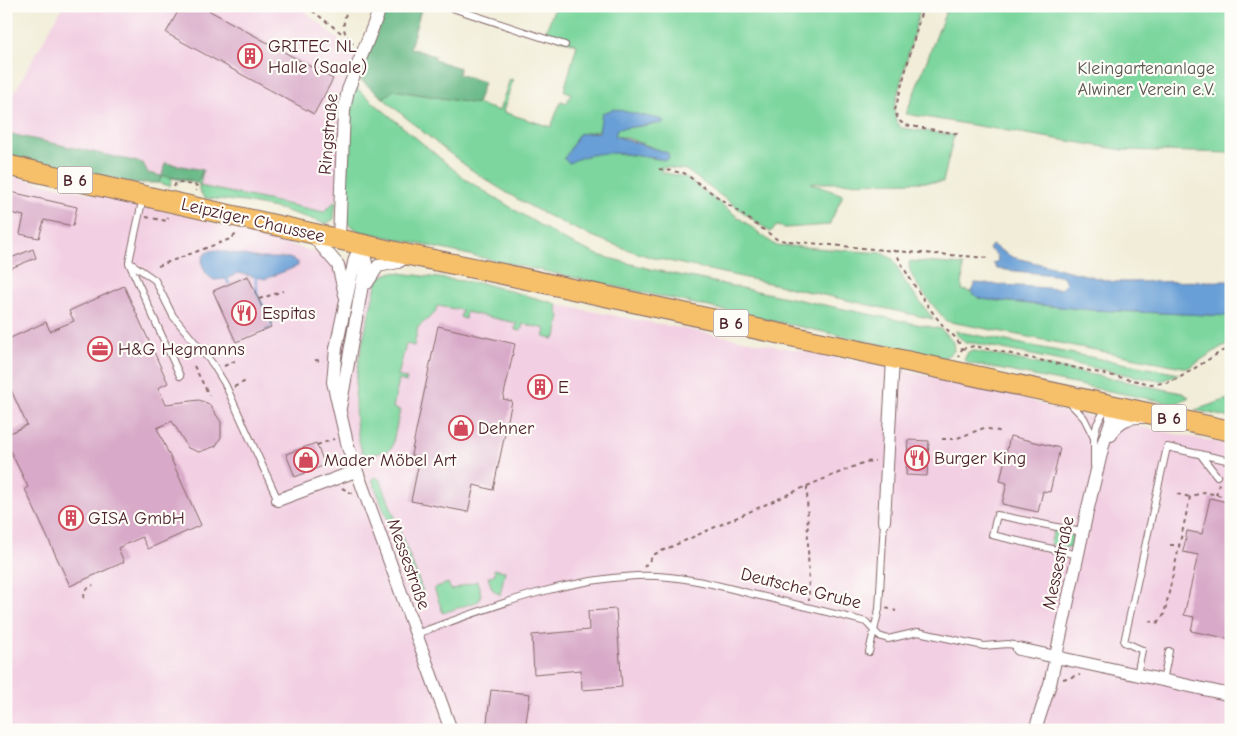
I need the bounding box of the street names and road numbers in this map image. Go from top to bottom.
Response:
street label: Ringstraße [314,93,343,176]
road number: B 6 [58,166,92,194]
street label: Leipziger Chaussee [179,194,327,247]
road number: B 6 [714,309,748,336]
road number: B 6 [1152,404,1186,432]
street label: Messestraße [1038,514,1079,612]
street label: Messestraße [382,516,435,613]
street label: Deutsche Grube [738,563,863,614]

